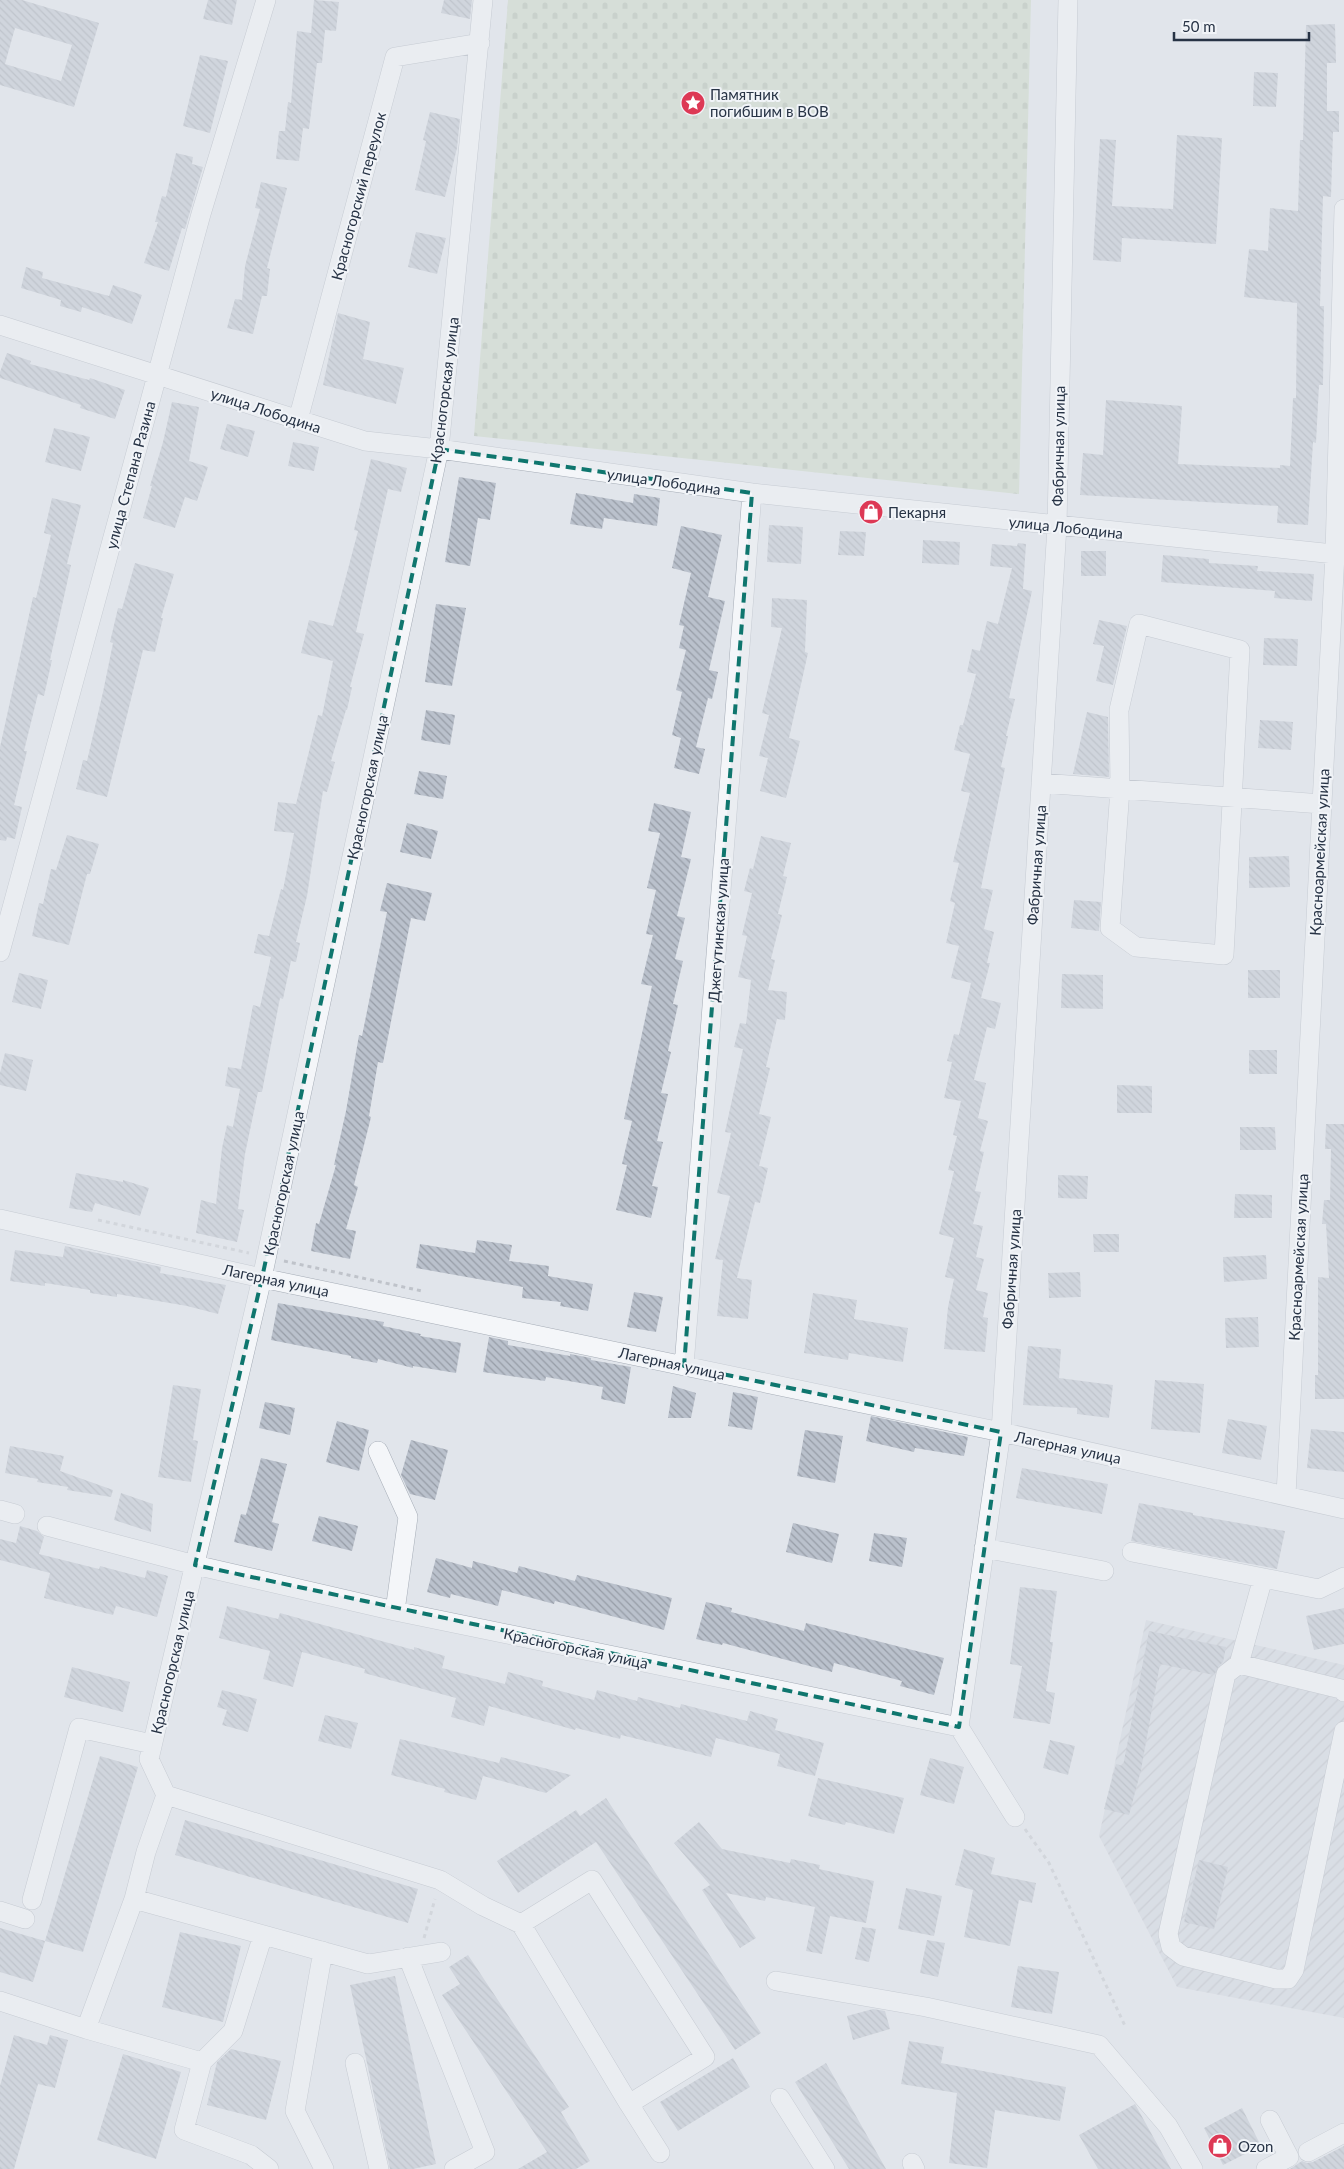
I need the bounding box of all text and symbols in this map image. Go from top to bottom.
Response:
scale bar [1174,10,1309,42]
text: 50 m [1182,17,1216,35]
place label: Памятник погибшим в ВОВ [710,85,829,120]
place icon: Памятник погибшим в ВОВ [680,90,706,116]
street label: Красногорский переулок [327,110,389,282]
street label: Красногорская улица [426,316,462,464]
street label: улица Лободина [209,384,323,436]
street label: Фабричная улица [1048,386,1068,506]
street label: улица Степана Разина [102,399,158,551]
street label: улица Лободина [606,464,722,498]
shop icon: Пекарня [858,499,884,525]
place label: Пекарня [888,503,946,521]
street label: улица Лободина [1008,512,1124,542]
street label: Красногорская улица [343,713,391,861]
street label: Красноармейская улица [1306,768,1332,936]
street label: Фабричная улица [1023,804,1049,926]
street label: Джегутинская улица [704,857,732,1003]
street label: Красногорская улица [259,1109,307,1257]
street label: Красноармейская улица [1285,1173,1311,1341]
street label: Фабричная улица [998,1208,1024,1330]
street label: Лагерная улица [220,1260,331,1300]
street label: Лагерная улица [616,1343,727,1383]
street label: Лагерная улица [1012,1427,1123,1467]
street label: Красногорская улица [147,1588,197,1736]
street label: Красногорская улица [502,1624,650,1672]
shop icon: Ozon [1207,2133,1233,2159]
place label: Ozon [1238,2137,1273,2155]

